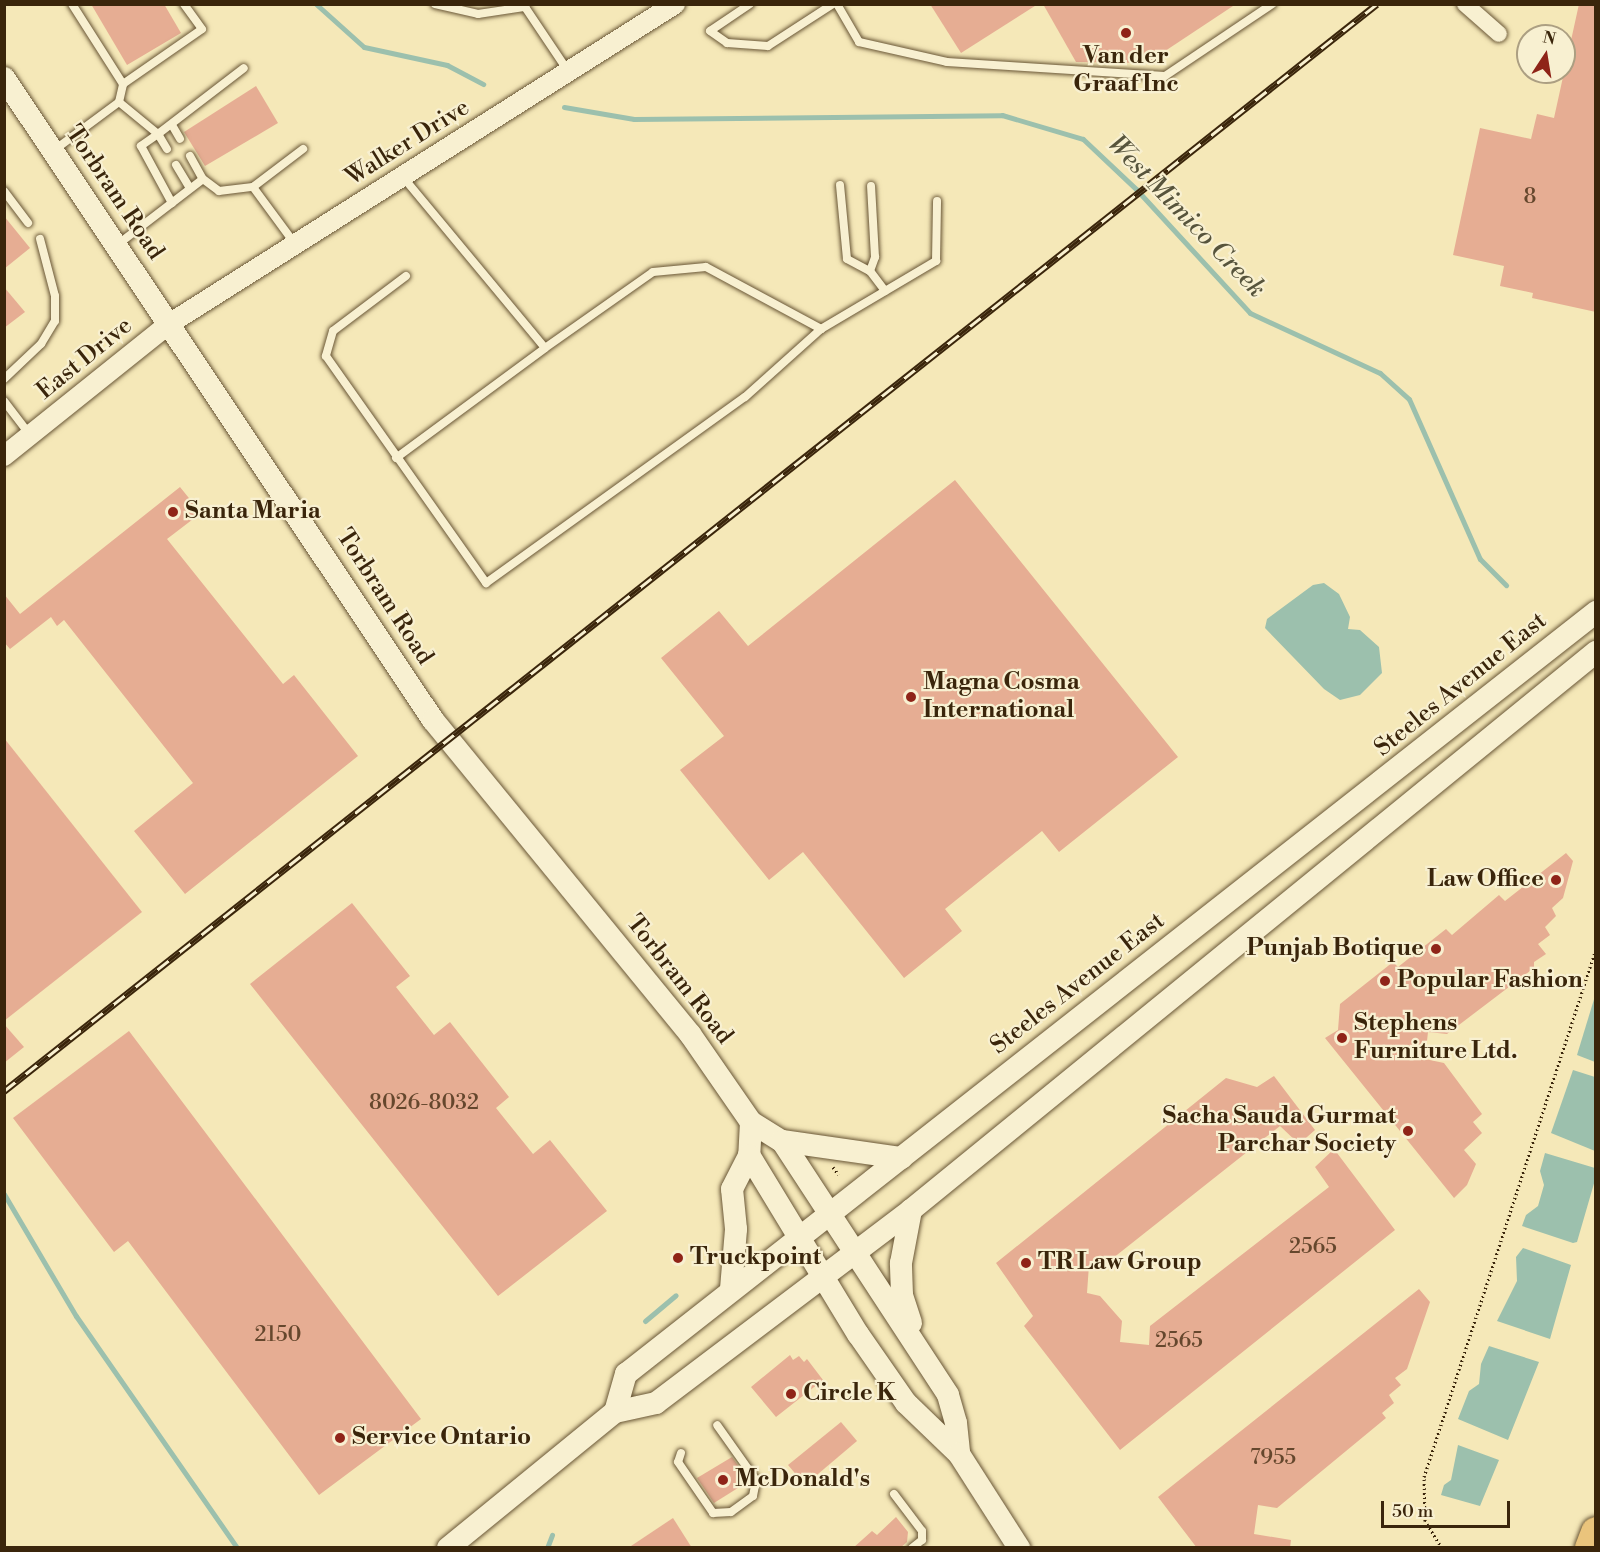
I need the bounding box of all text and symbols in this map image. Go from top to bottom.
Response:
north arrow [1516,24,1576,84]
marker: Van der Graaf Inc [1119,26,1133,40]
text: N [1541,27,1558,49]
place label: Van der Graaf Inc [1073,43,1179,99]
street label: Walker Drive [341,94,475,192]
street label: Torbram Road [58,120,170,266]
water label: West Mimico Creek [1101,129,1271,305]
house number: 8 [1524,184,1536,210]
street label: East Drive [32,312,138,406]
place label: Santa Maria [185,498,321,526]
marker: Santa Maria [166,505,180,519]
street label: Torbram Road [329,524,439,670]
street label: Steeles Avenue East [1369,607,1553,763]
place label: Magna Cosma International [923,669,1080,725]
marker: Magna Cosma International [904,690,918,704]
place label: Law Office [1427,866,1544,894]
marker: Law Office [1549,873,1563,887]
street label: Steeles Avenue East [985,907,1171,1061]
street label: Torbram Road [620,910,738,1050]
place label: Punjab Botique [1246,935,1424,963]
marker: Punjab Botique [1429,942,1443,956]
place label: Popular Fashion [1397,967,1583,995]
marker: Popular Fashion [1378,974,1392,988]
place label: Stephens Furniture Ltd. [1354,1010,1518,1066]
marker: Stephens Furniture Ltd. [1335,1031,1349,1045]
house number: 8026-8032 [369,1090,479,1116]
place label: Sacha Sauda Gurmat Parchar Society [1163,1103,1396,1159]
marker: Sacha Sauda Gurmat Parchar Society [1401,1124,1415,1138]
house number: 2565 [1289,1234,1337,1260]
place label: Truckpoint [690,1244,821,1272]
place label: TR Law Group [1038,1249,1202,1277]
marker: Truckpoint [671,1251,685,1265]
marker: TR Law Group [1019,1256,1033,1270]
house number: 2150 [255,1322,301,1348]
house number: 2565 [1155,1328,1203,1354]
place label: Circle K [803,1380,896,1408]
marker: Circle K [784,1387,798,1401]
place label: Service Ontario [352,1424,531,1452]
marker: Service Ontario [333,1431,347,1445]
house number: 7955 [1250,1445,1296,1471]
place label: McDonald's [735,1466,870,1494]
marker: McDonald's [716,1473,730,1487]
scale bar [1384,1489,1513,1527]
text: 50 m [1392,1500,1433,1523]

